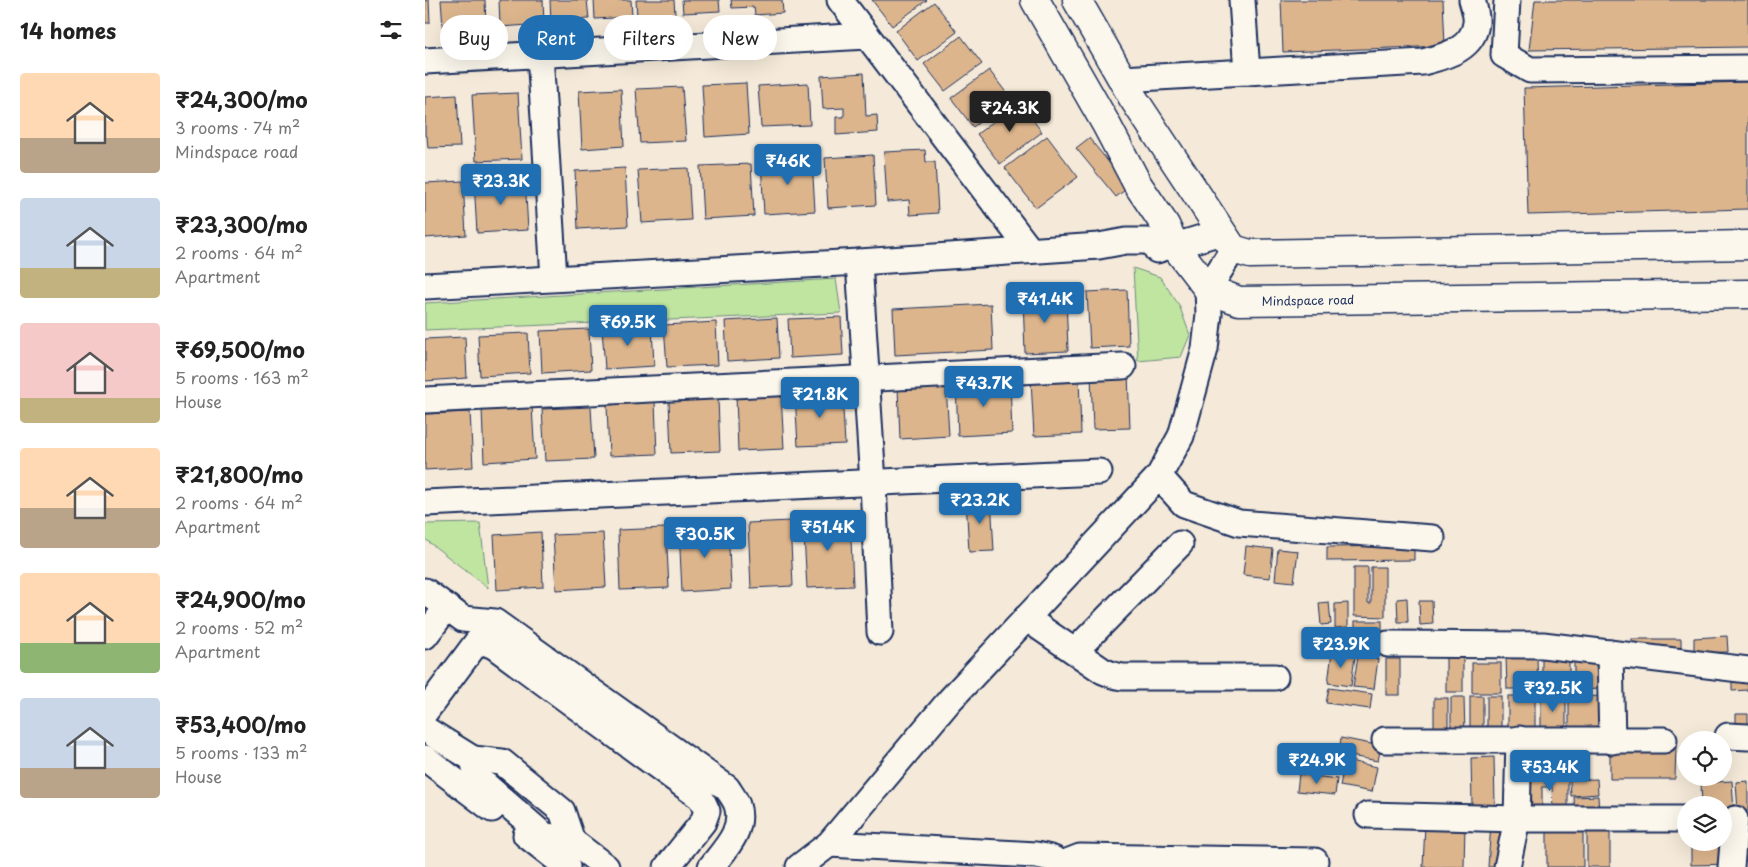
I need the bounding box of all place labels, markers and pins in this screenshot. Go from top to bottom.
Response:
pin: ₹24.3K [969,90,1051,133]
pin: ₹46K [758,144,818,186]
pin: ₹23.3K [460,164,542,206]
pin: ₹41.4K [1004,282,1086,324]
pin: ₹69.5K [587,304,669,347]
pin: ₹43.7K [943,366,1025,408]
pin: ₹21.8K [779,376,861,419]
pin: ₹23.2K [939,482,1021,525]
pin: ₹51.4K [787,510,869,552]
pin: ₹30.5K [664,516,746,559]
pin: ₹23.9K [1300,626,1382,669]
pin: ₹32.5K [1512,670,1594,713]
pin: ₹24.9K [1276,742,1358,785]
pin: ₹53.4K [1509,750,1591,792]

